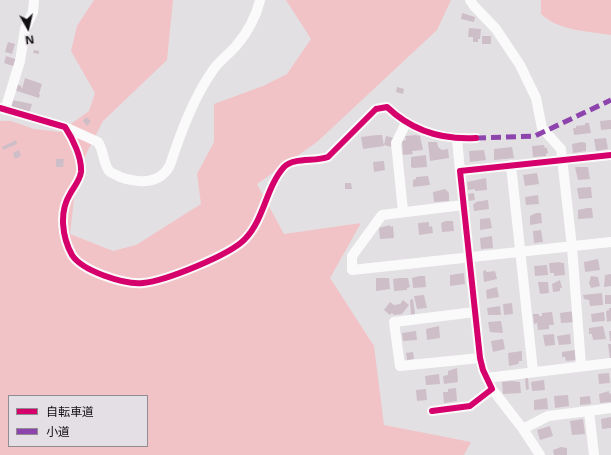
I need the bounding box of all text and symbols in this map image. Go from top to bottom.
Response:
north arrow [8,8,48,48]
text: N [24,32,35,48]
legend [8,395,148,447]
text: 自転車道 [46,403,94,420]
text: 小道 [46,423,70,440]

